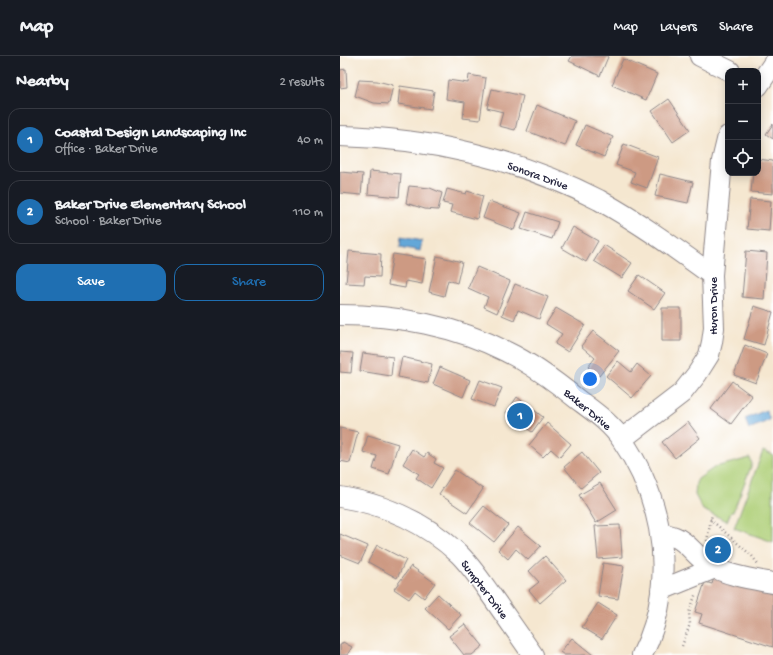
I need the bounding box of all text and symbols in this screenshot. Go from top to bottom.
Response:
text: Map [20,16,53,39]
text: Map [614,19,638,36]
text: Layers [660,19,697,36]
text: Share [719,19,753,36]
map controls [725,68,761,176]
button: + [725,68,761,104]
text: Nearby [16,72,69,92]
text: 2 results [279,75,324,90]
button: − [725,104,761,140]
text: Coastal Design Landscaping Inc [55,124,246,142]
text: 1 [27,133,33,148]
text: 40 m [297,133,323,148]
button: locate [725,140,761,176]
text: Office · Baker Drive [55,142,157,157]
street label: Sonora Drive [505,159,570,195]
text: Baker Drive Elementary School [55,196,246,214]
text: 2 [27,205,33,220]
text: 110 m [293,205,323,220]
text: School · Baker Drive [55,214,161,229]
button: Save [16,264,166,301]
button: Share [174,264,324,301]
street label: Huron Drive [708,276,722,335]
your location [580,369,600,389]
street label: Baker Drive [559,386,614,435]
pin: 1 [507,401,533,431]
pin: 2 [705,535,731,565]
street label: Sumpter Drive [457,558,511,623]

